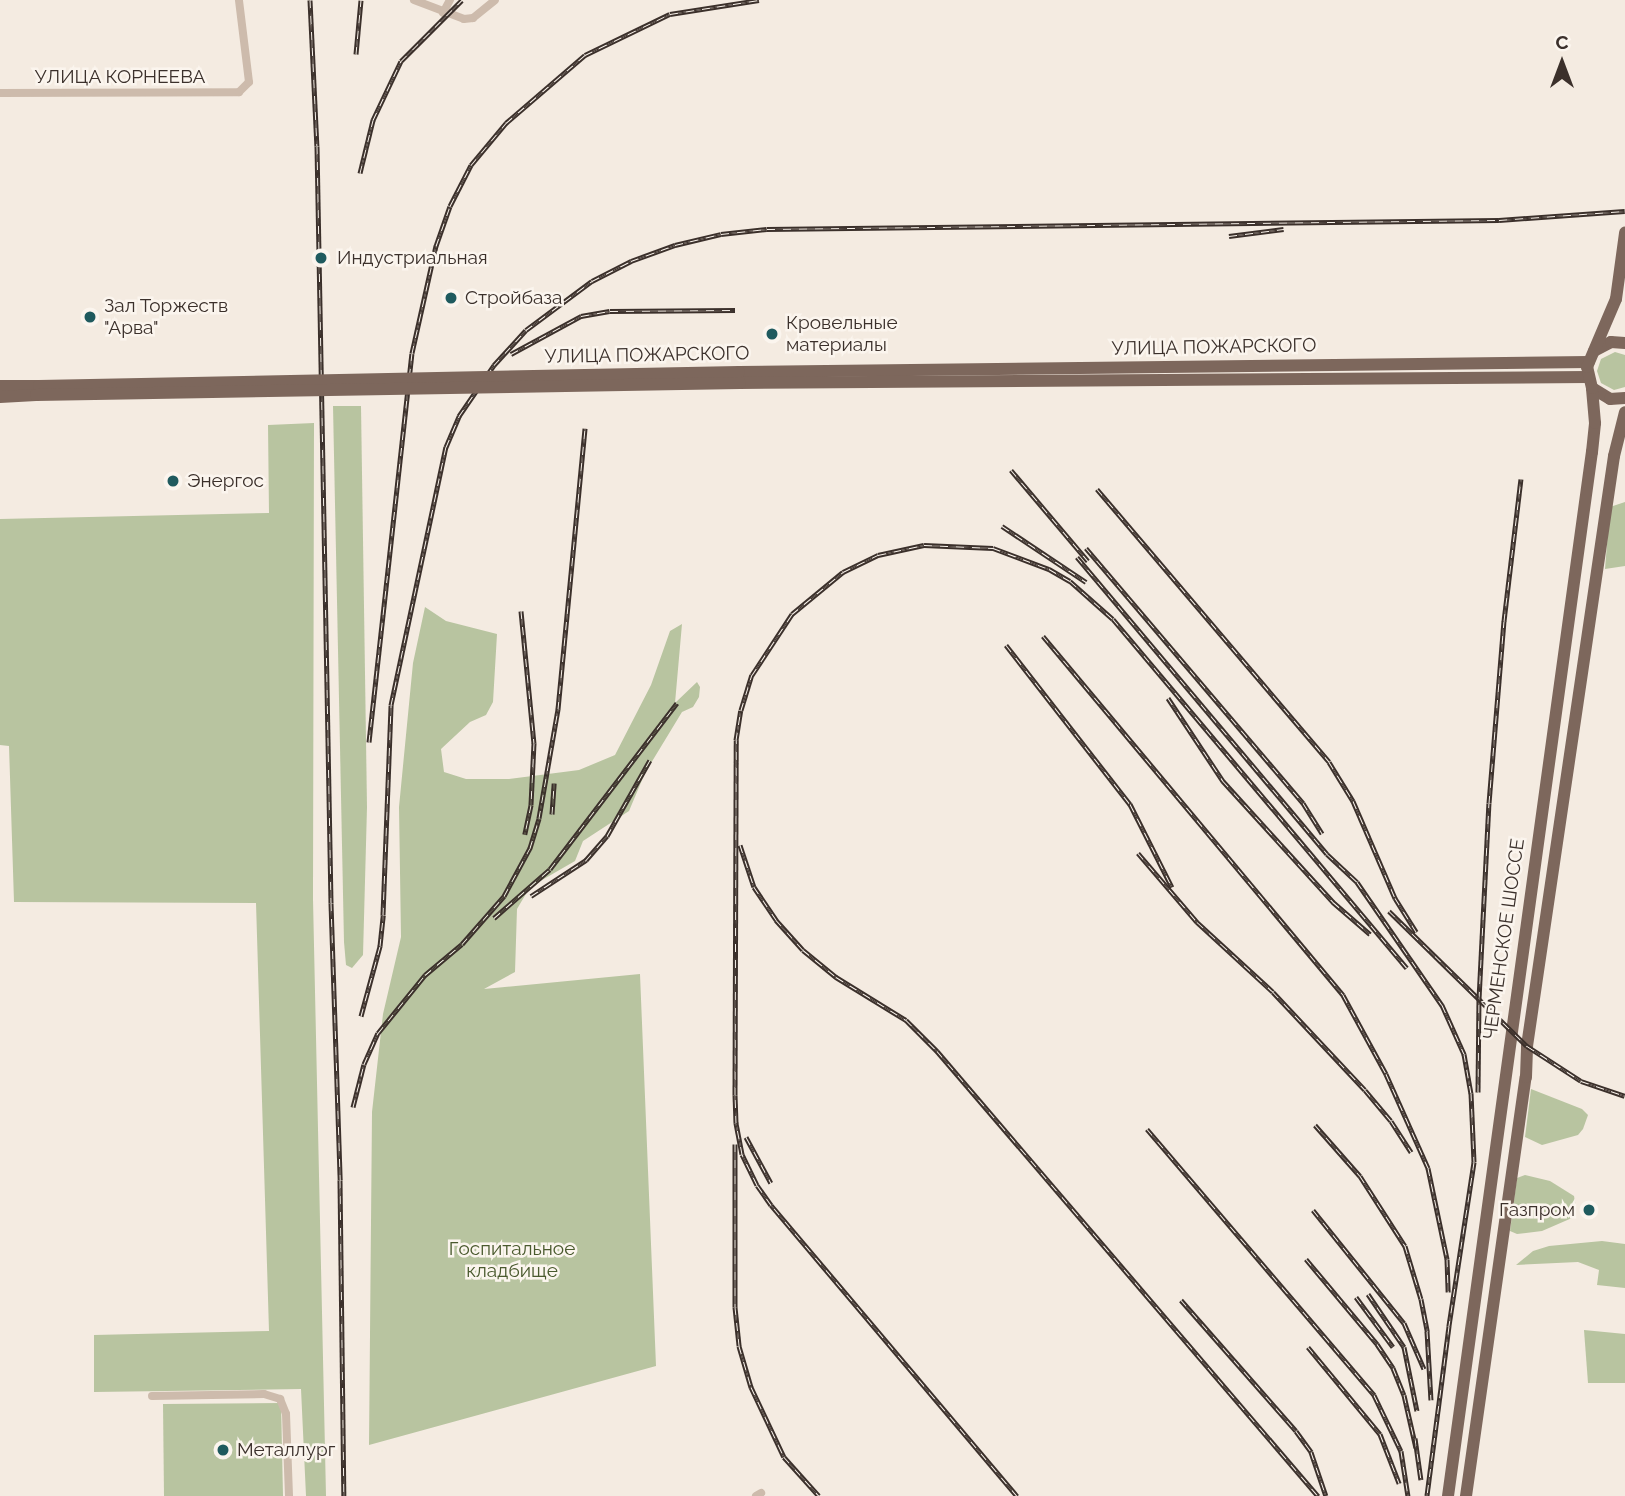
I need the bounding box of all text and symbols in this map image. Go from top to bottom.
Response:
north arrow [1527,28,1597,98]
text: С [1555,31,1569,53]
street label: УЛИЦА КОРНЕЕВА [34,66,206,88]
place label: Индустриальная [337,247,488,269]
marker: Индустриальная [311,248,331,268]
place label: Стройбаза [465,287,562,309]
marker: Стройбаза [443,290,459,306]
place label: Зал Торжеств "Арва" [104,295,229,339]
marker: Зал Торжеств "Арва" [82,309,98,325]
place label: Кровельные материалы [786,312,898,356]
marker: Кровельные материалы [764,326,780,342]
street label: УЛИЦА ПОЖАРСКОГО [1111,334,1317,360]
street label: УЛИЦА ПОЖАРСКОГО [544,342,750,368]
place label: Энергос [187,470,264,492]
marker: Энергос [165,473,181,489]
street label: ЧЕРМЕНСКОЕ ШОССЕ [1479,837,1529,1041]
place label: Газпром [1499,1199,1575,1221]
marker: Газпром [1581,1202,1597,1218]
park label: Госпитальное кладбище [449,1238,575,1282]
place label: Металлург [237,1439,335,1461]
marker: Металлург [215,1442,231,1458]

